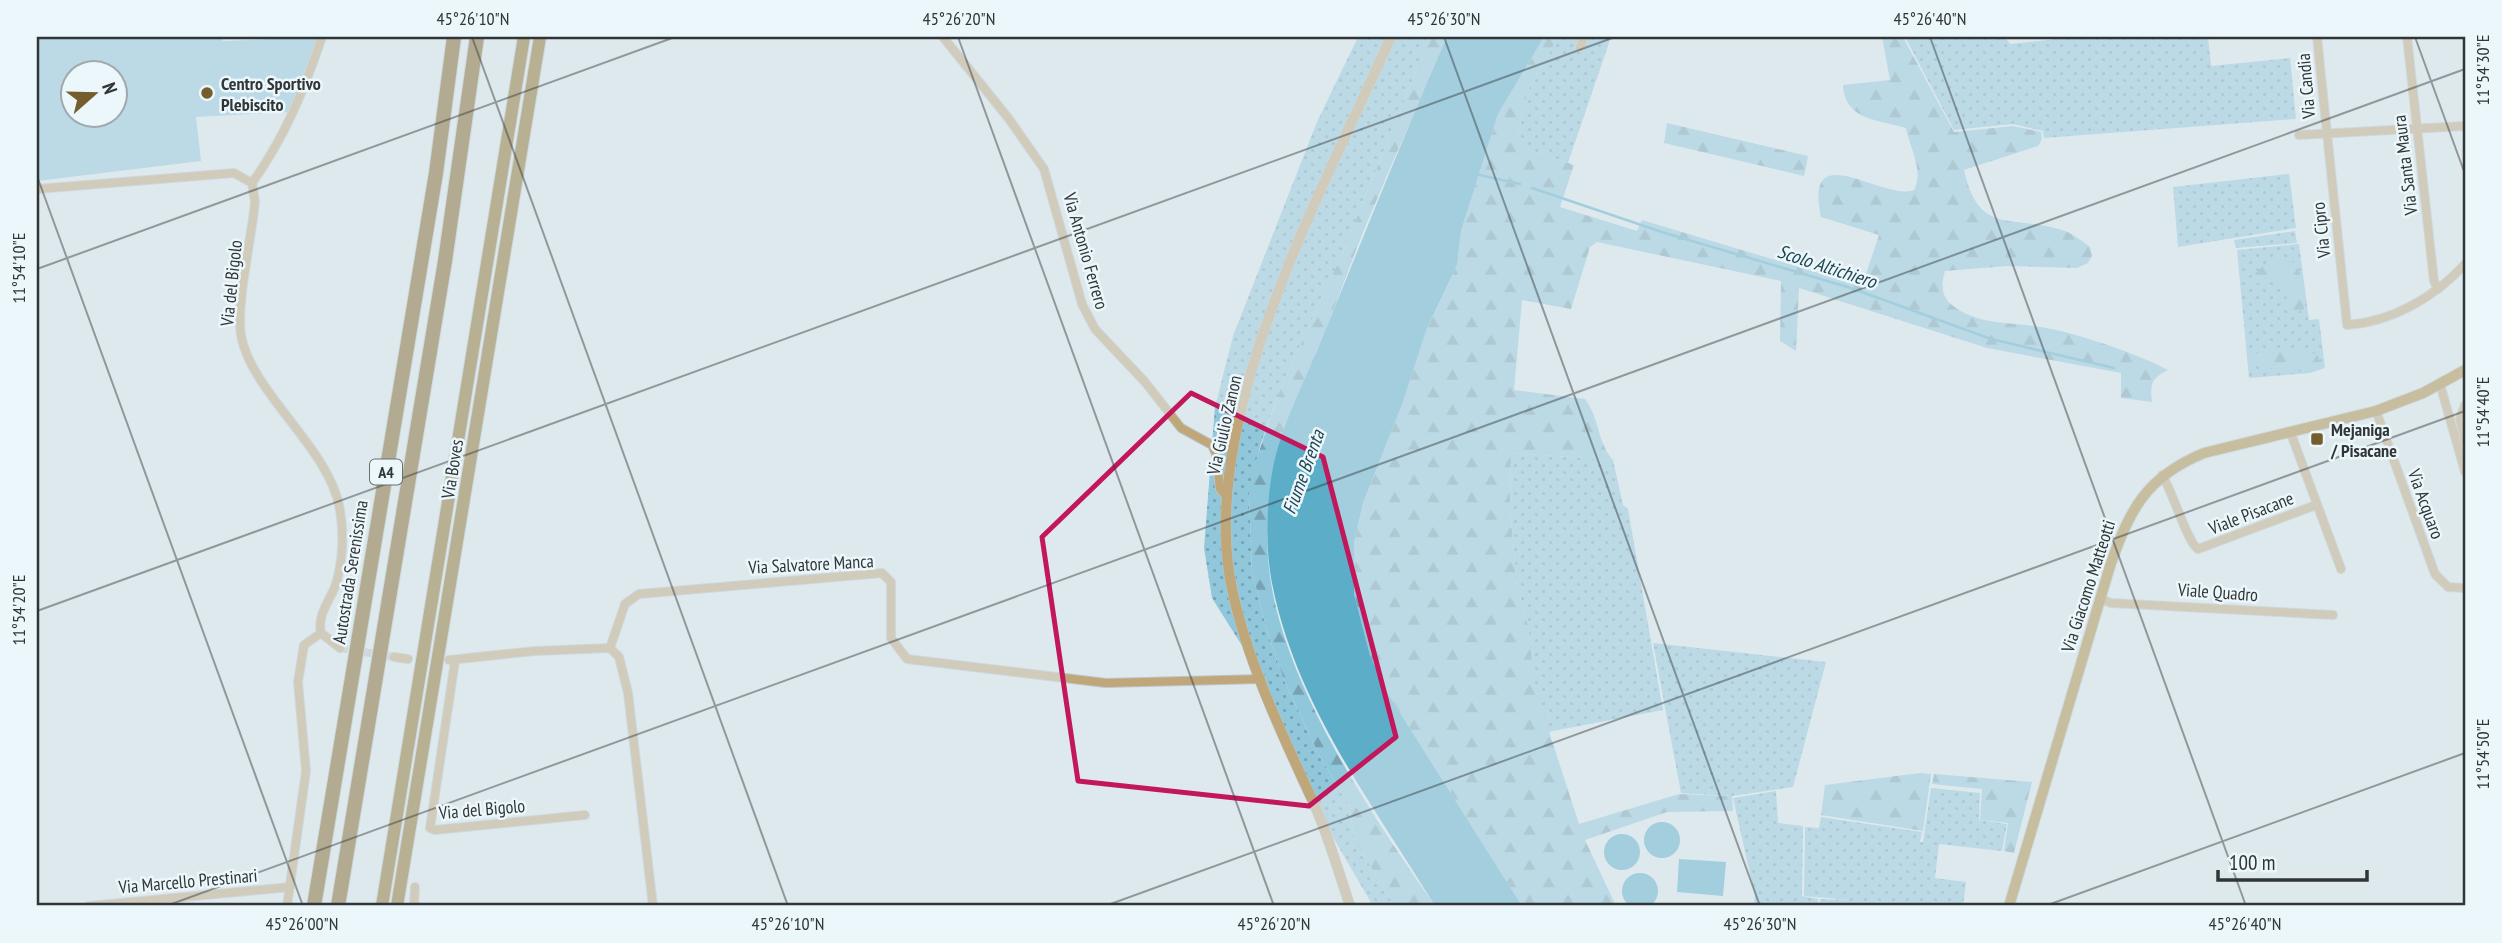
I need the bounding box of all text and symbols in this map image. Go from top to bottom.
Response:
text: 45°26'10"N [437,7,509,30]
text: 45°26'20"N [923,7,995,30]
text: 45°26'30"N [1408,7,1480,30]
text: 45°26'40"N [1894,7,1966,30]
text: 11°54'30"E [2471,35,2494,105]
street label: Via Candia [2292,52,2320,121]
north arrow [60,60,130,130]
place label: Centro Sportivo Plebiscito [221,72,321,116]
text: N [97,79,123,97]
marker: Centro Sportivo Plebiscito [199,85,215,101]
street label: Via Santa Maura [2387,114,2423,217]
street label: Via Antonio Ferrero [1058,189,1114,312]
street label: Via Cipro [2307,201,2335,260]
text: 11°54'10"E [7,233,30,303]
street label: Via del Bigolo [215,239,247,328]
water label: Scolo Altichiero [1775,239,1881,294]
street label: Via Giulio Zanon [1201,373,1247,478]
text: 11°54'40"E [2471,377,2494,447]
place label: Mejaniga / Pisacane [2330,418,2397,462]
water label: Fiume Brenta [1277,425,1330,517]
marker: Mejaniga / Pisacane [2309,431,2325,447]
street label: Via Boves [436,438,468,501]
road number: A4 [370,460,402,485]
street label: Via Acquaro [2402,465,2449,542]
street label: Viale Pisacane [2204,486,2297,540]
street label: Autostrada Serenissima [327,499,373,645]
street label: Via Giacomo Matteotti [2055,517,2120,656]
street label: Via Salvatore Manca [747,549,874,579]
text: 11°54'20"E [7,575,30,645]
street label: Viale Quadro [2176,578,2259,606]
text: 11°54'50"E [2471,719,2494,789]
street label: Via del Bigolo [437,794,526,824]
scale bar [2218,838,2367,882]
text: 100 m [2229,849,2275,876]
street label: Via Marcello Prestinari [117,863,258,899]
text: 45°26'00"N [266,912,338,935]
text: 45°26'10"N [752,912,824,935]
text: 45°26'20"N [1238,912,1310,935]
text: 45°26'30"N [1724,912,1796,935]
text: 45°26'40"N [2209,912,2281,935]

